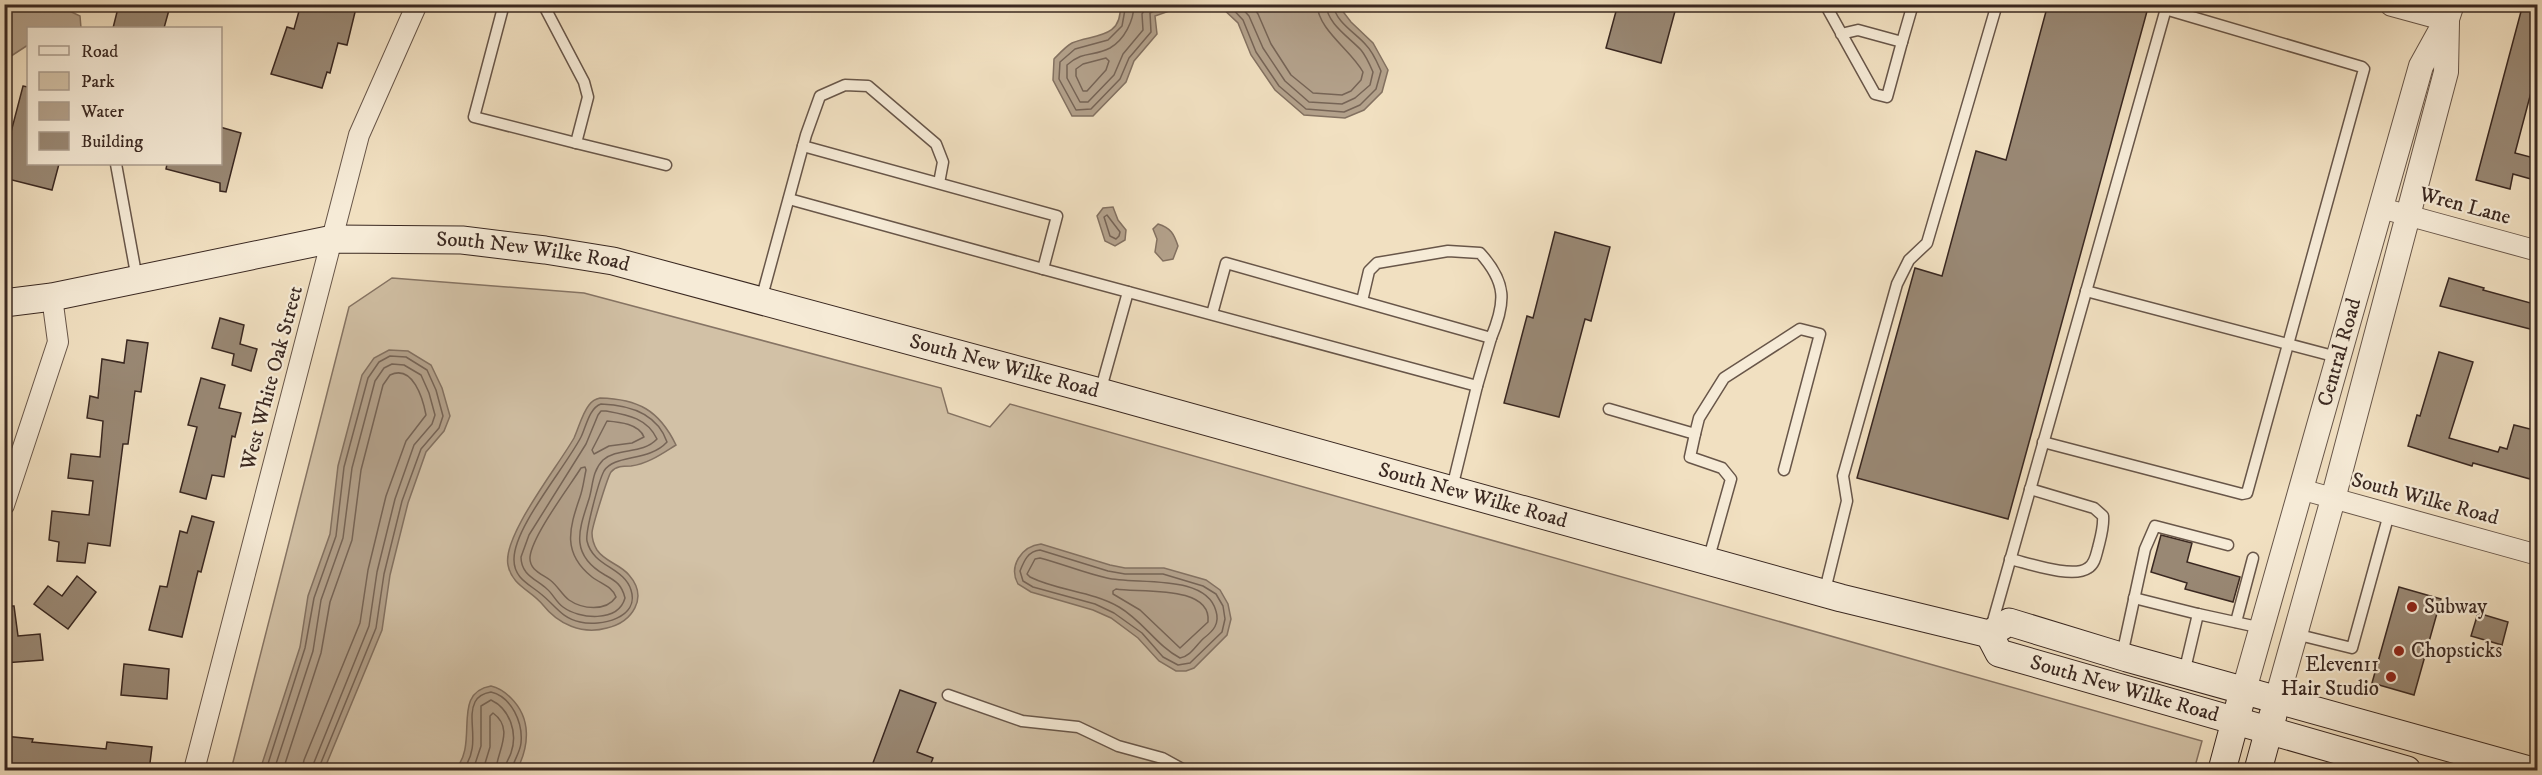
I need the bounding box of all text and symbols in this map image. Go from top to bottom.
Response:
legend [27,27,222,165]
text: Road [81,41,118,63]
text: Park [81,71,115,93]
text: Water [80,101,124,123]
text: Building [81,131,143,153]
street label: Wren Lane [2415,181,2514,231]
street label: South New Wilke Road [436,227,633,278]
street label: West White Oak Street [235,283,309,474]
street label: Central Road [2312,295,2368,409]
street label: South New Wilke Road [907,328,1102,404]
street label: South New Wilke Road [1375,457,1571,534]
street label: South Wilke Road [2348,467,2502,531]
place label: Subway [2424,594,2488,620]
marker: Subway [2405,600,2419,614]
place label: Chopsticks [2411,638,2502,664]
marker: Chopsticks [2392,644,2406,658]
street label: South New Wilke Road [2027,650,2222,729]
place label: Eleven11 Hair Studio [2281,652,2379,702]
marker: Eleven11 Hair Studio [2384,670,2398,684]

